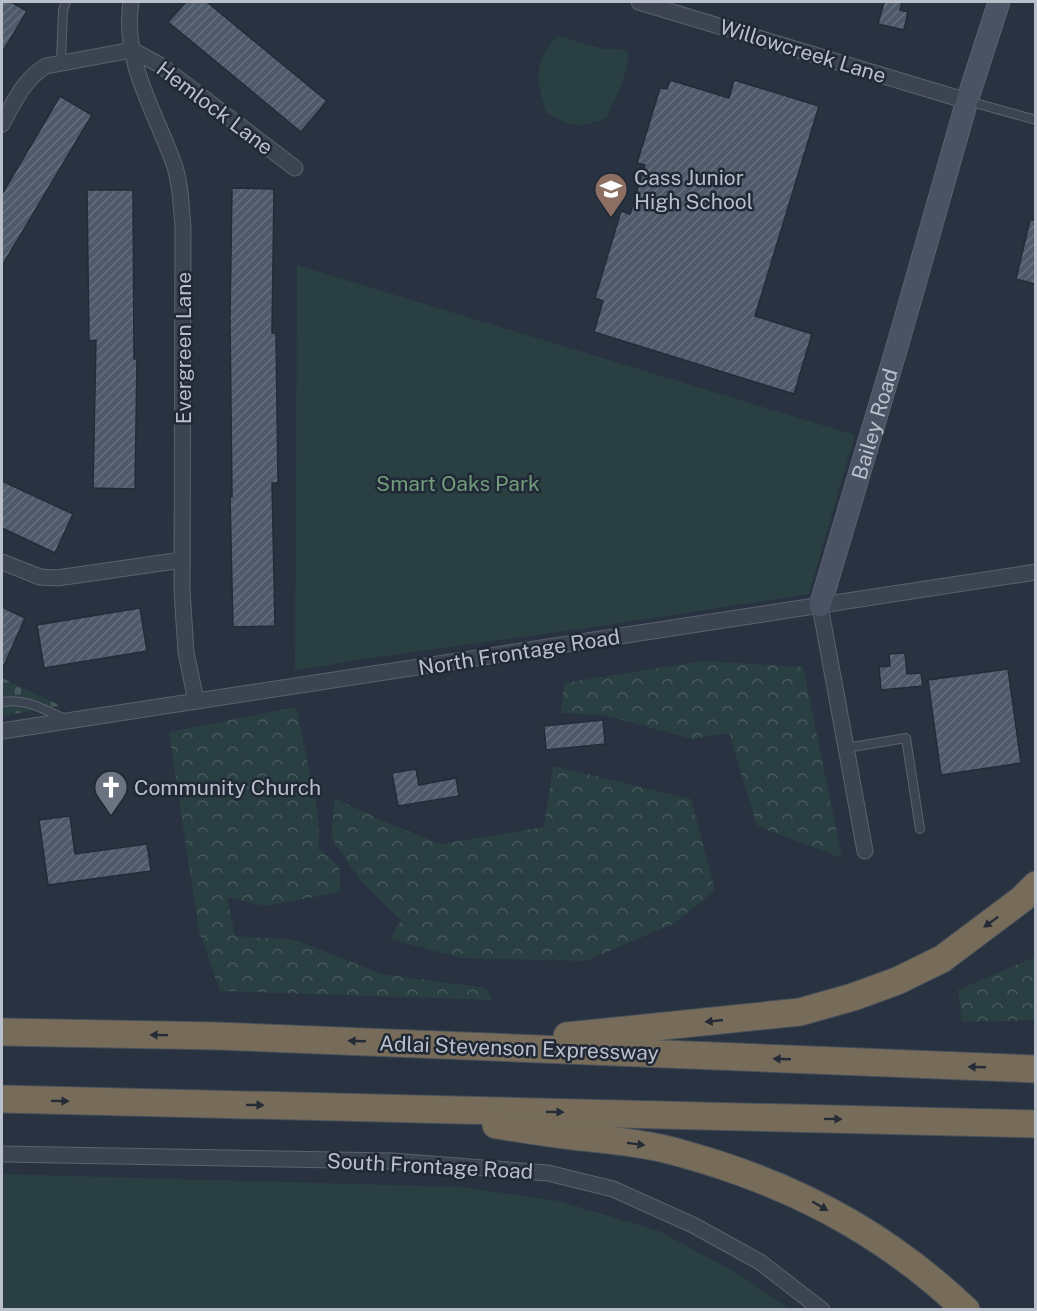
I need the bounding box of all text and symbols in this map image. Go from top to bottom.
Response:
street label: Willowcreek Lane [717,14,889,88]
street label: Hemlock Lane [152,56,278,160]
place label: Cass Junior High School [634,165,753,214]
school or university icon: Cass Junior High School [593,171,629,218]
street label: Evergreen Lane [171,272,196,424]
street label: Bailey Road [846,365,902,482]
park label: Smart Oaks Park [376,471,540,496]
street label: North Frontage Road [416,624,622,680]
church icon: Community Church [93,769,129,816]
place label: Community Church [134,775,321,800]
one-way arrow [983,916,999,928]
one-way arrow [704,1016,723,1026]
one-way arrow [149,1030,168,1040]
street label: Adlai Stevenson Expressway [379,1031,659,1065]
one-way arrow [347,1037,366,1046]
one-way arrow [773,1054,792,1063]
one-way arrow [968,1062,987,1071]
one-way arrow [50,1096,69,1105]
one-way arrow [245,1100,264,1110]
one-way arrow [545,1107,564,1117]
one-way arrow [824,1114,843,1124]
one-way arrow [626,1139,645,1149]
street label: South Frontage Road [326,1148,534,1184]
one-way arrow [812,1201,829,1211]

